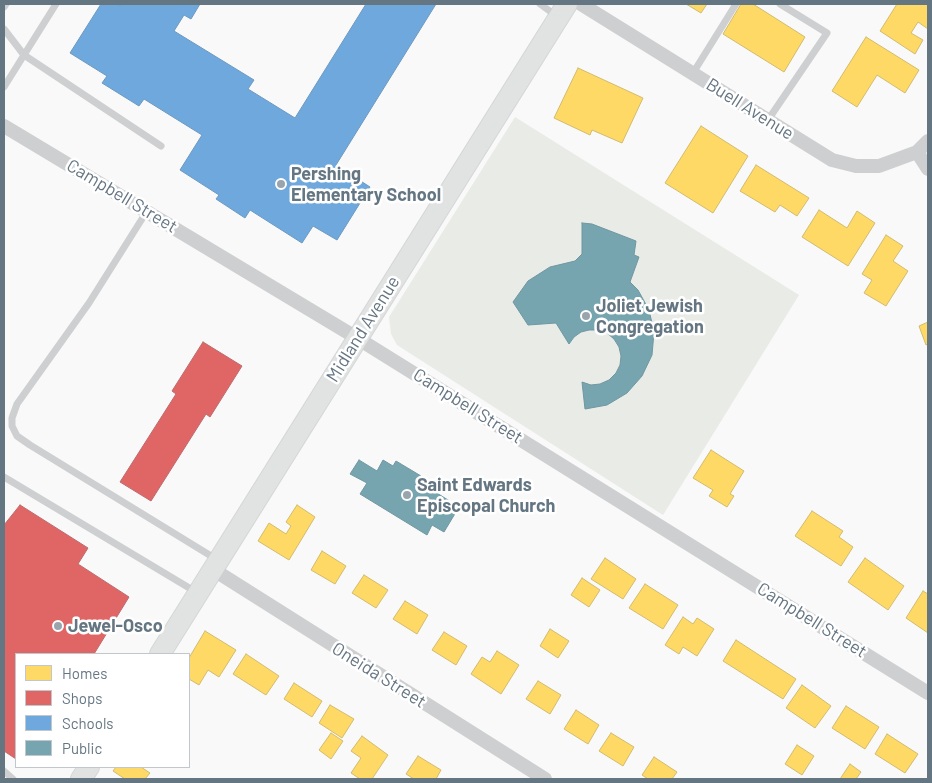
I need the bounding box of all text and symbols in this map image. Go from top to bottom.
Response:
street label: Buell Avenue [702,74,798,144]
street label: Campbell Street [63,155,181,237]
place label: Pershing Elementary School [291,163,441,205]
marker: Pershing Elementary School [275,178,287,190]
street label: Midland Avenue [322,272,404,386]
place label: Joliet Jewish Congregation [596,295,704,338]
marker: Joliet Jewish Congregation [580,310,592,322]
street label: Campbell Street [409,364,527,448]
place label: Saint Edwards Episcopal Church [417,474,555,516]
marker: Saint Edwards Episcopal Church [401,489,413,501]
street label: Campbell Street [753,578,871,662]
place label: Jewel-Osco [68,615,163,637]
marker: Jewel-Osco [52,620,64,632]
street label: Oneida Street [328,638,430,712]
legend [15,653,190,768]
text: Homes [62,664,107,682]
text: Shops [62,689,102,707]
text: Schools [62,714,114,732]
text: Public [62,739,102,757]

